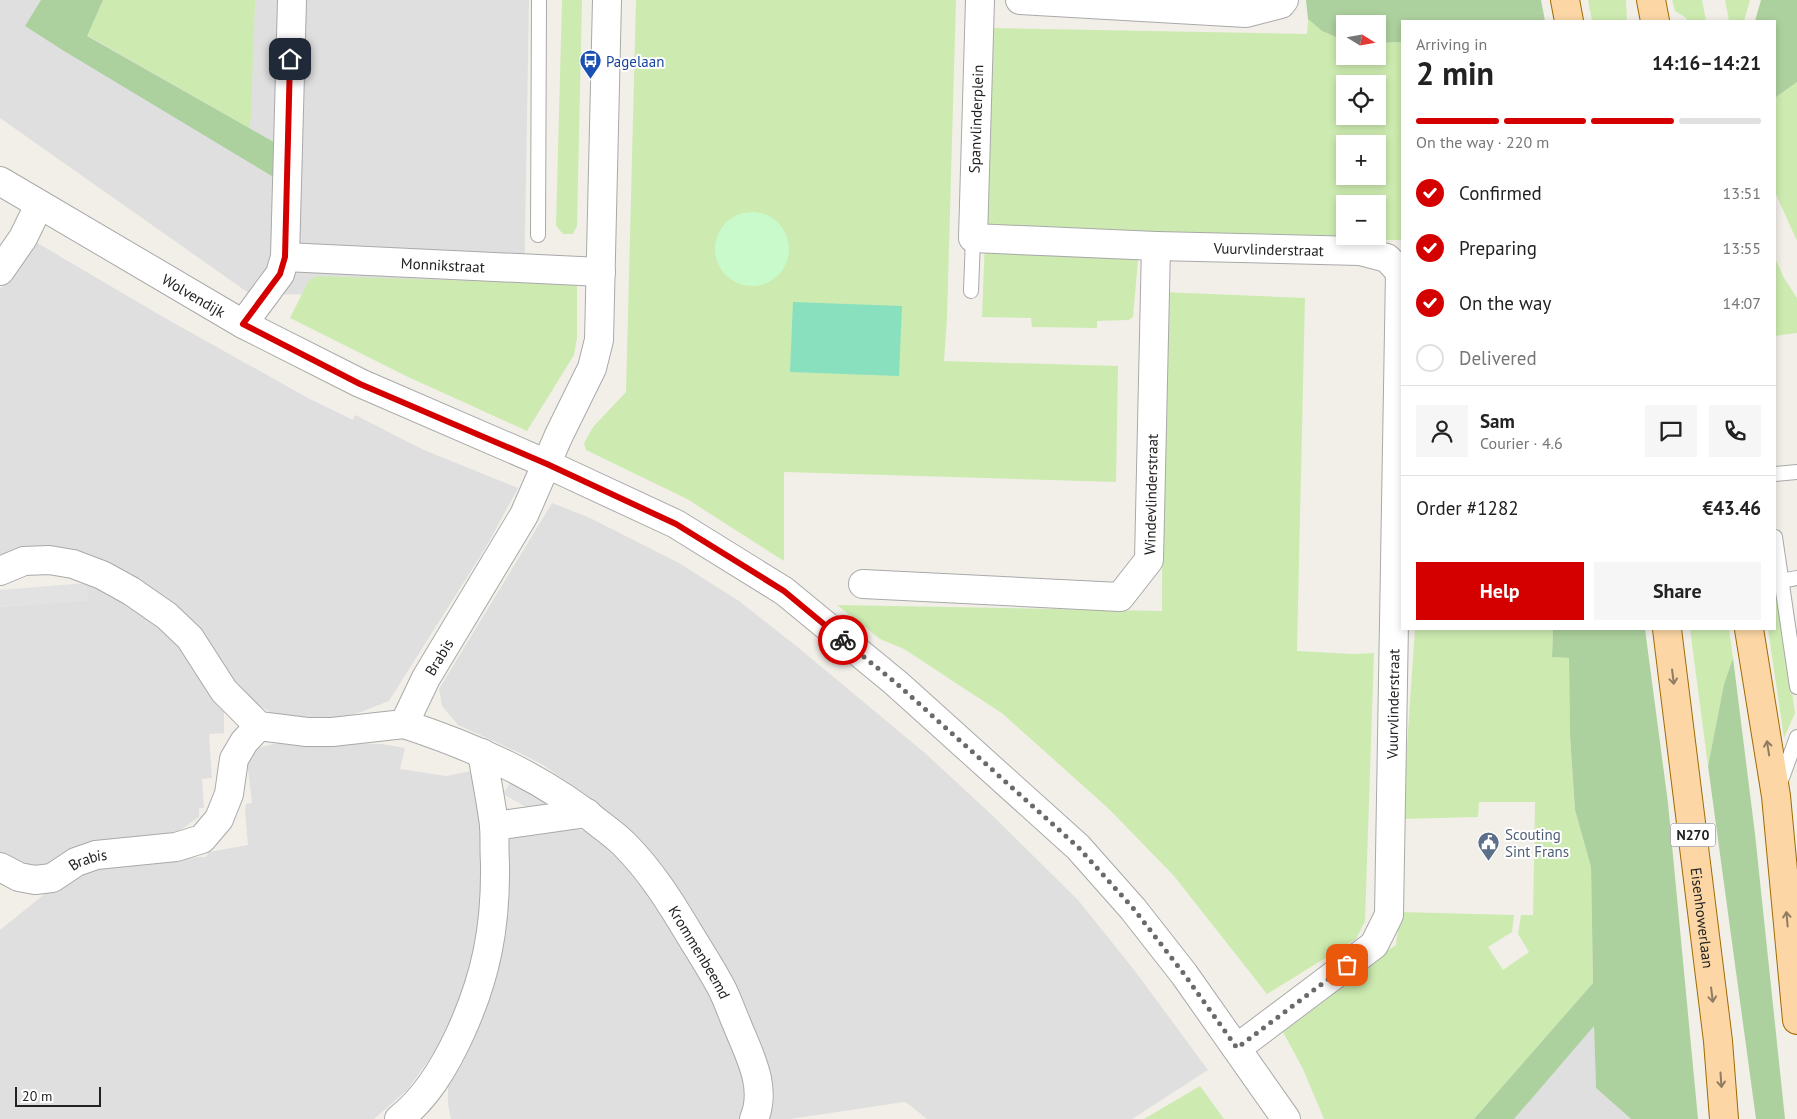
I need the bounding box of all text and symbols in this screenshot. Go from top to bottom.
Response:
north arrow [1336,15,1386,65]
map controls [1336,15,1386,245]
text: Arriving in [1416,34,1487,54]
pin [269,38,311,80]
icon: home [276,45,304,73]
bus stop icon: Pagelaan [578,49,602,80]
text: 14:16–14:21 [1652,51,1761,75]
place label: Pagelaan [606,52,664,71]
text: 2 min [1416,52,1494,94]
street label: Spanvlinderplein [965,64,987,174]
button: locate [1336,75,1386,125]
text: On the way · 220 m [1416,132,1549,152]
button: + [1336,135,1386,185]
icon: check [1416,179,1444,207]
text: Confirmed [1459,181,1542,205]
text: 13:51 [1723,183,1761,203]
button: − [1336,195,1386,245]
icon: check [1416,234,1444,262]
text: Preparing [1459,236,1537,260]
street label: Vuurvlinderstraat [1212,238,1324,260]
text: 13:55 [1723,238,1761,258]
street label: Monnikstraat [400,253,485,276]
street label: Wolvendijk [159,269,230,322]
icon: check [1416,289,1444,317]
text: On the way [1459,291,1551,315]
text: 14:07 [1723,293,1761,313]
text: Delivered [1459,346,1537,370]
button: person [1416,405,1468,457]
button: chat [1645,405,1697,457]
button: phone [1709,405,1761,457]
text: Sam [1480,409,1515,433]
text: Courier · 4.6 [1480,433,1563,453]
street label: Windevlinderstraat [1140,434,1161,555]
text: Order #1282 [1416,496,1519,520]
text: €43.46 [1702,496,1761,520]
button: Help [1416,562,1584,620]
button: Share [1594,562,1761,620]
courier [818,615,868,665]
icon: bike [829,626,857,654]
street label: Brabis [420,635,457,679]
street label: Vuurvlinderstraat [1383,649,1403,760]
one-way arrow [1668,669,1678,685]
one-way arrow [1763,740,1773,756]
road number: N270 [1670,824,1716,846]
place label: Scouting Sint Frans [1505,825,1569,861]
public building icon: Scouting Sint Frans [1477,831,1501,862]
street label: Brabis [64,844,108,874]
street label: Eisenhowerlaan [1687,866,1718,969]
street label: Krommenbeemd [665,902,735,1002]
one-way arrow [1783,911,1792,927]
pin [1326,944,1368,986]
icon: bag [1333,951,1361,979]
one-way arrow [1708,986,1718,1002]
one-way arrow [1717,1072,1726,1088]
scale bar [15,1084,101,1107]
text: 20 m [22,1087,52,1105]

